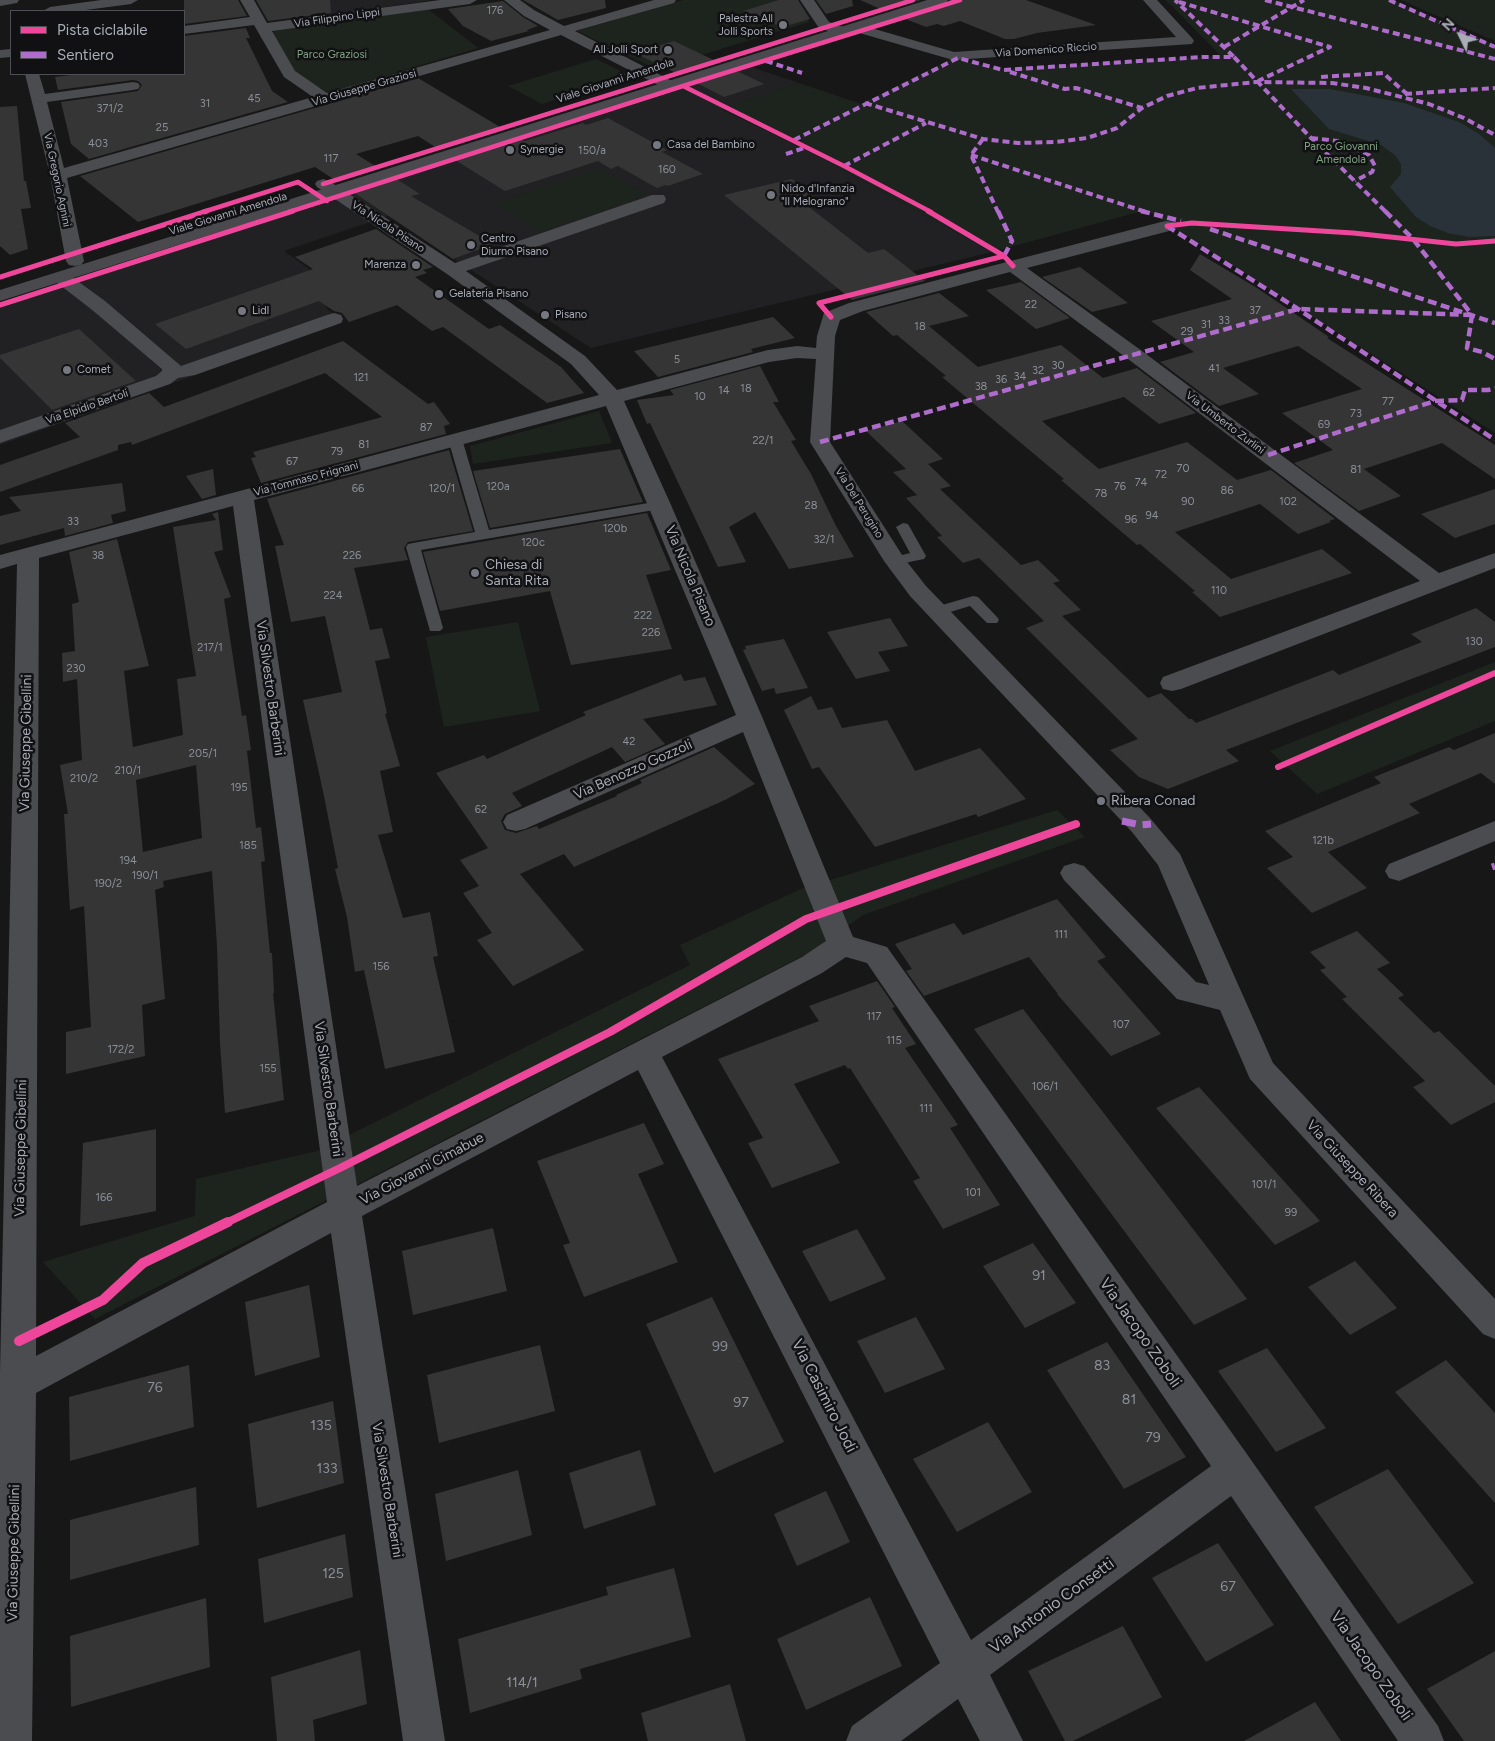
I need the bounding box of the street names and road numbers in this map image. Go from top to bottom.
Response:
street label: Via Filippino Lippi [293,5,381,31]
street label: Via Domenico Riccio [995,40,1097,60]
street label: Viale Giovanni Amendola [555,56,675,106]
street label: Via Giuseppe Graziosi [310,67,418,109]
street label: Via Gregorio Agnini [41,132,73,228]
street label: Viale Giovanni Amendola [167,190,289,238]
street label: Via Nicola Pisano [349,198,427,256]
street label: Via Elpidio Bertoli [44,387,130,427]
street label: Via Umberto Zurlini [1183,389,1267,457]
street label: Via Tommaso Frignani [252,459,360,499]
street label: Via Del Perugino [832,465,886,541]
street label: Via Nicola Pisano [661,523,719,629]
street label: Via Silvestro Barberini [252,619,288,757]
street label: Via Giuseppe Gibellini [16,674,36,812]
street label: Via Benozzo Gozzoli [571,736,695,804]
street label: Via Silvestro Barberini [310,1020,346,1158]
street label: Via Giuseppe Gibellini [11,1079,31,1217]
street label: Via Giuseppe Ribera [1303,1117,1401,1221]
street label: Via Giovanni Cimabue [357,1129,487,1209]
street label: Via Jacopo Zoboli [1095,1275,1185,1391]
street label: Via Casimiro Jodi [787,1336,861,1456]
street label: Via Silvestro Barberini [368,1421,406,1559]
street label: Via Giuseppe Gibellini [4,1484,24,1622]
street label: Via Antonio Consetti [986,1554,1118,1658]
street label: Via Jacopo Zoboli [1326,1608,1416,1724]

